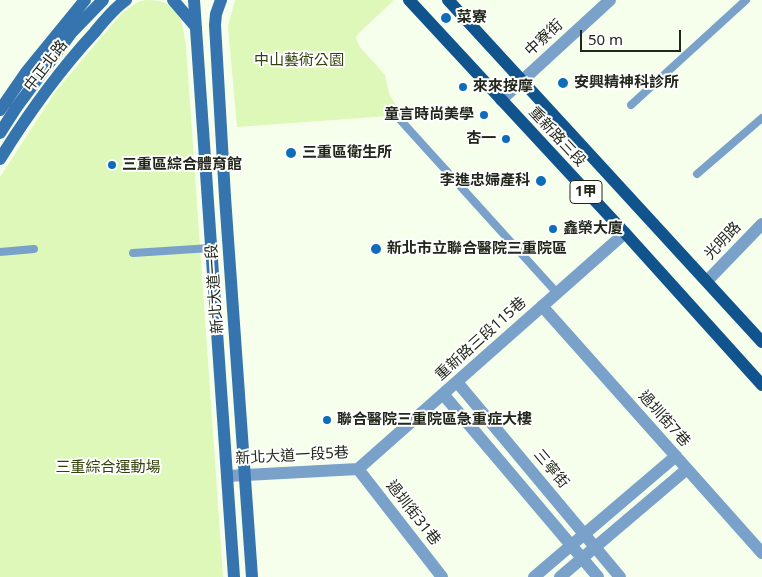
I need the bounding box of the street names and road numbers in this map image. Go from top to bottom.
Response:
street label: 中寮街 [521,16,567,60]
street label: 中正北路 [20,37,72,95]
street label: 重新路三段 [525,103,589,171]
road number: 1甲 [570,180,602,203]
street label: 光明路 [701,218,745,264]
street label: 新北大道一段 [203,243,227,335]
street label: 重新路三段115巷 [432,294,530,384]
street label: 過圳街7巷 [634,387,694,451]
street label: 新北大道一段5巷 [235,444,349,468]
street label: 三寧街 [530,446,572,492]
street label: 過圳街31巷 [382,477,444,549]

